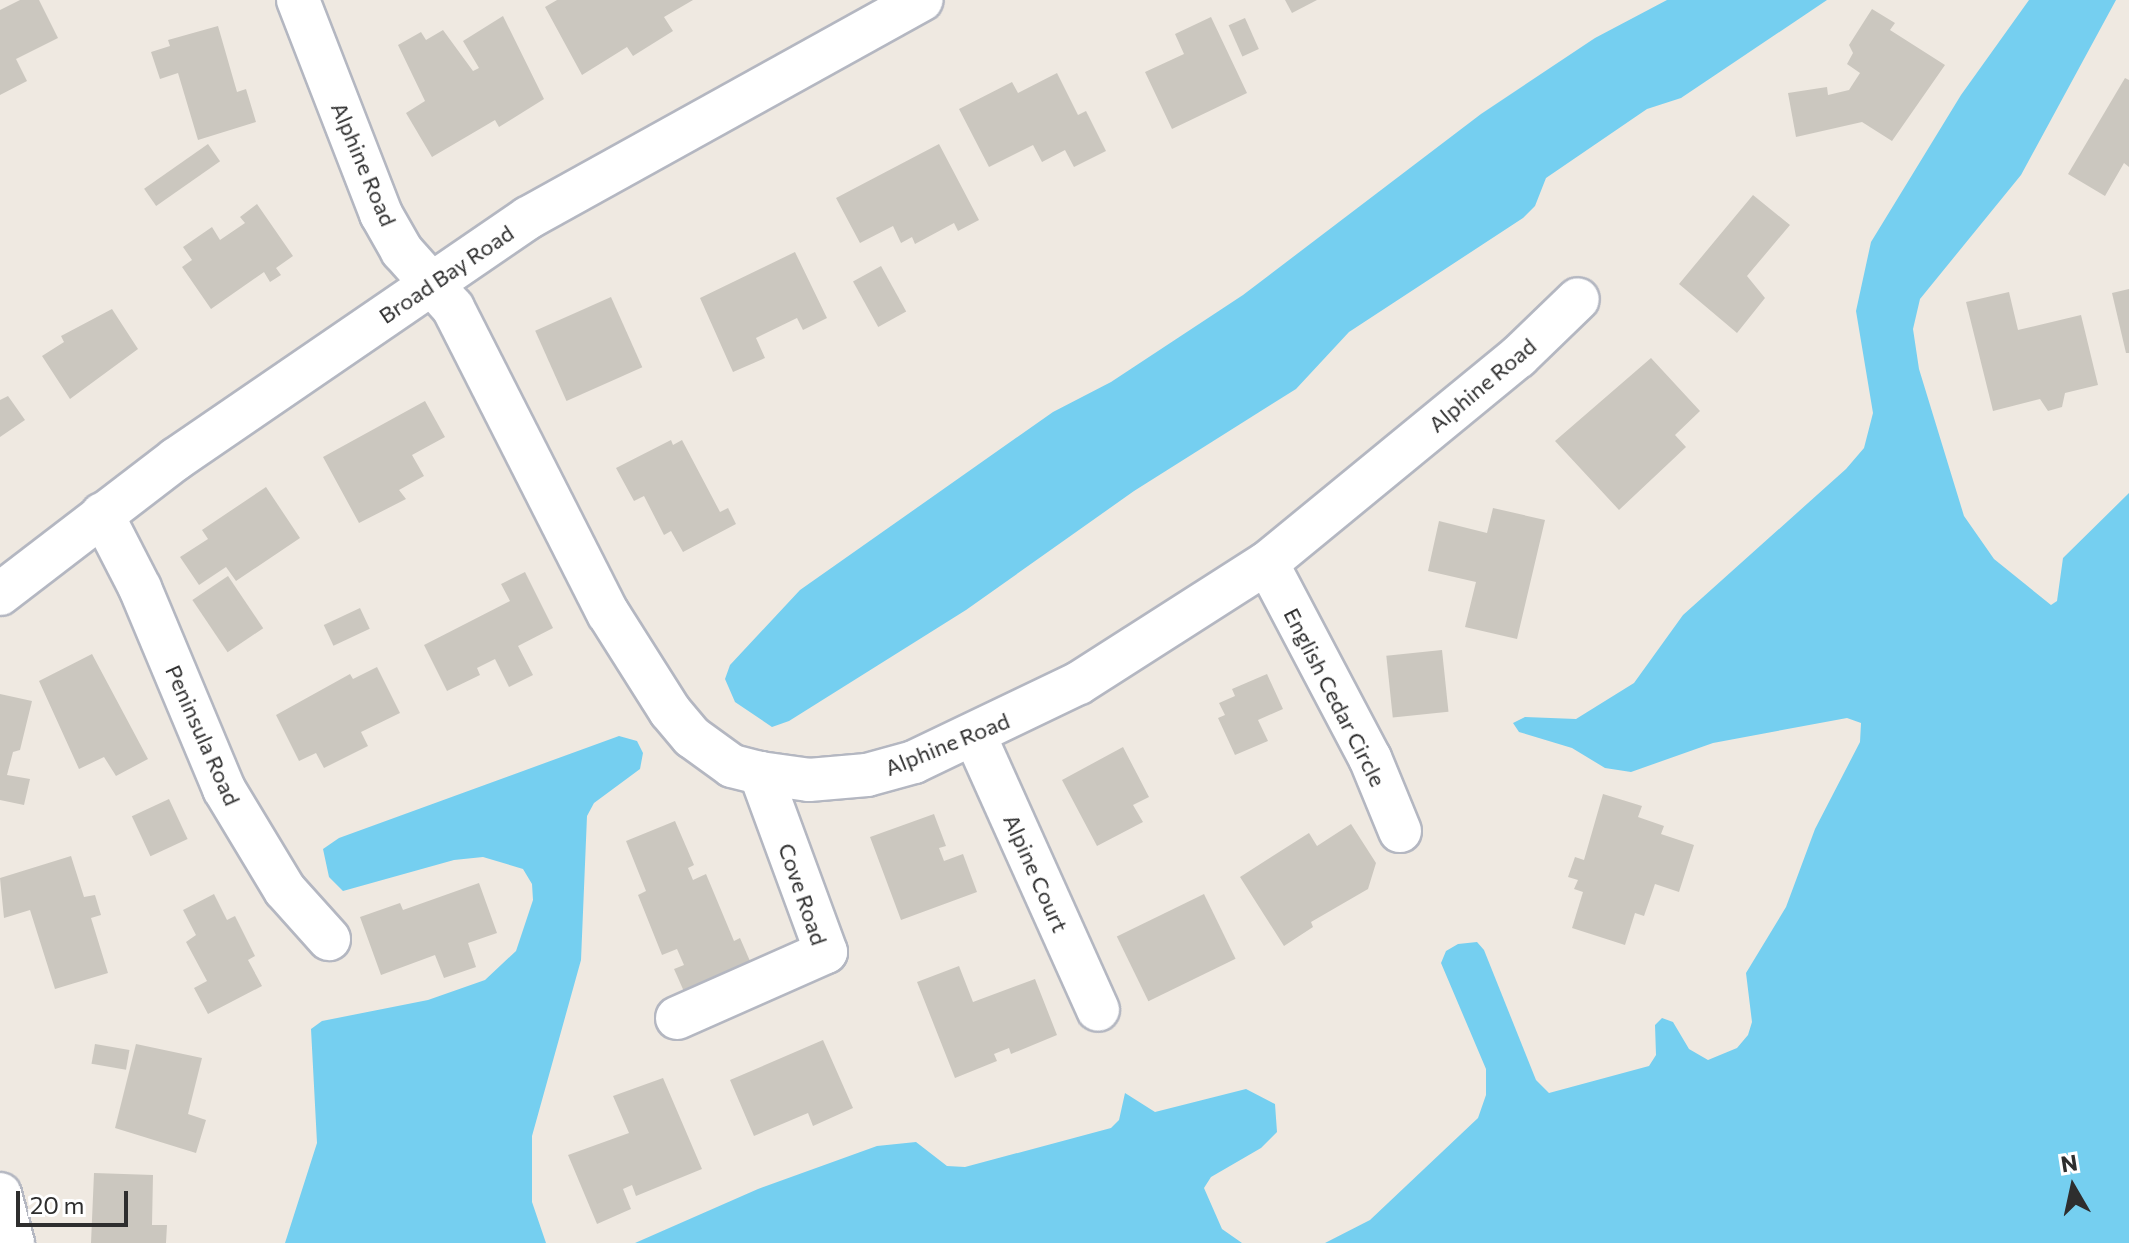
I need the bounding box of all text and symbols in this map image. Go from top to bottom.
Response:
street label: Alphine Road [326,98,402,230]
street label: Broad Bay Road [374,219,518,329]
street label: Alphine Road [1423,333,1541,437]
street label: English Cedar Circle [1279,603,1391,791]
street label: Peninsula Road [160,661,246,809]
street label: Alphine Road [881,707,1013,781]
street label: Alpine Court [998,810,1074,936]
street label: Cove Road [773,840,833,948]
north arrow [2033,1147,2113,1227]
text: N [2059,1148,2079,1177]
scale bar [20,1175,132,1225]
text: 20 m [30,1190,84,1219]

